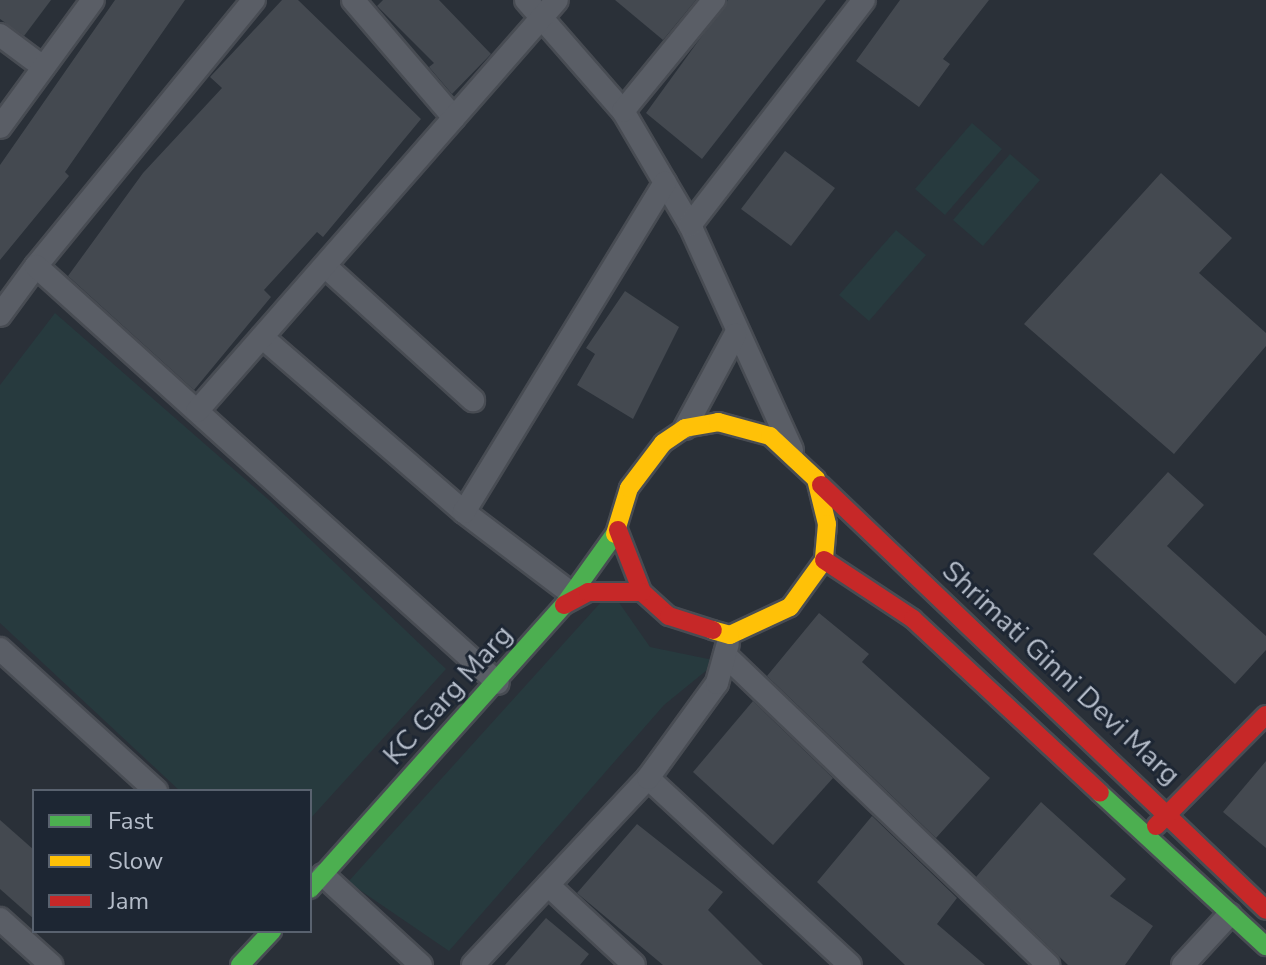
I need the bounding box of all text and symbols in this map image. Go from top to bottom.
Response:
street label: Shrimati Ginni Devi Marg [935,554,1187,792]
street label: KC Garg Marg [377,618,519,772]
legend [32,789,312,933]
text: Fast [108,805,153,837]
text: Slow [108,845,163,877]
text: Jam [108,885,149,917]

